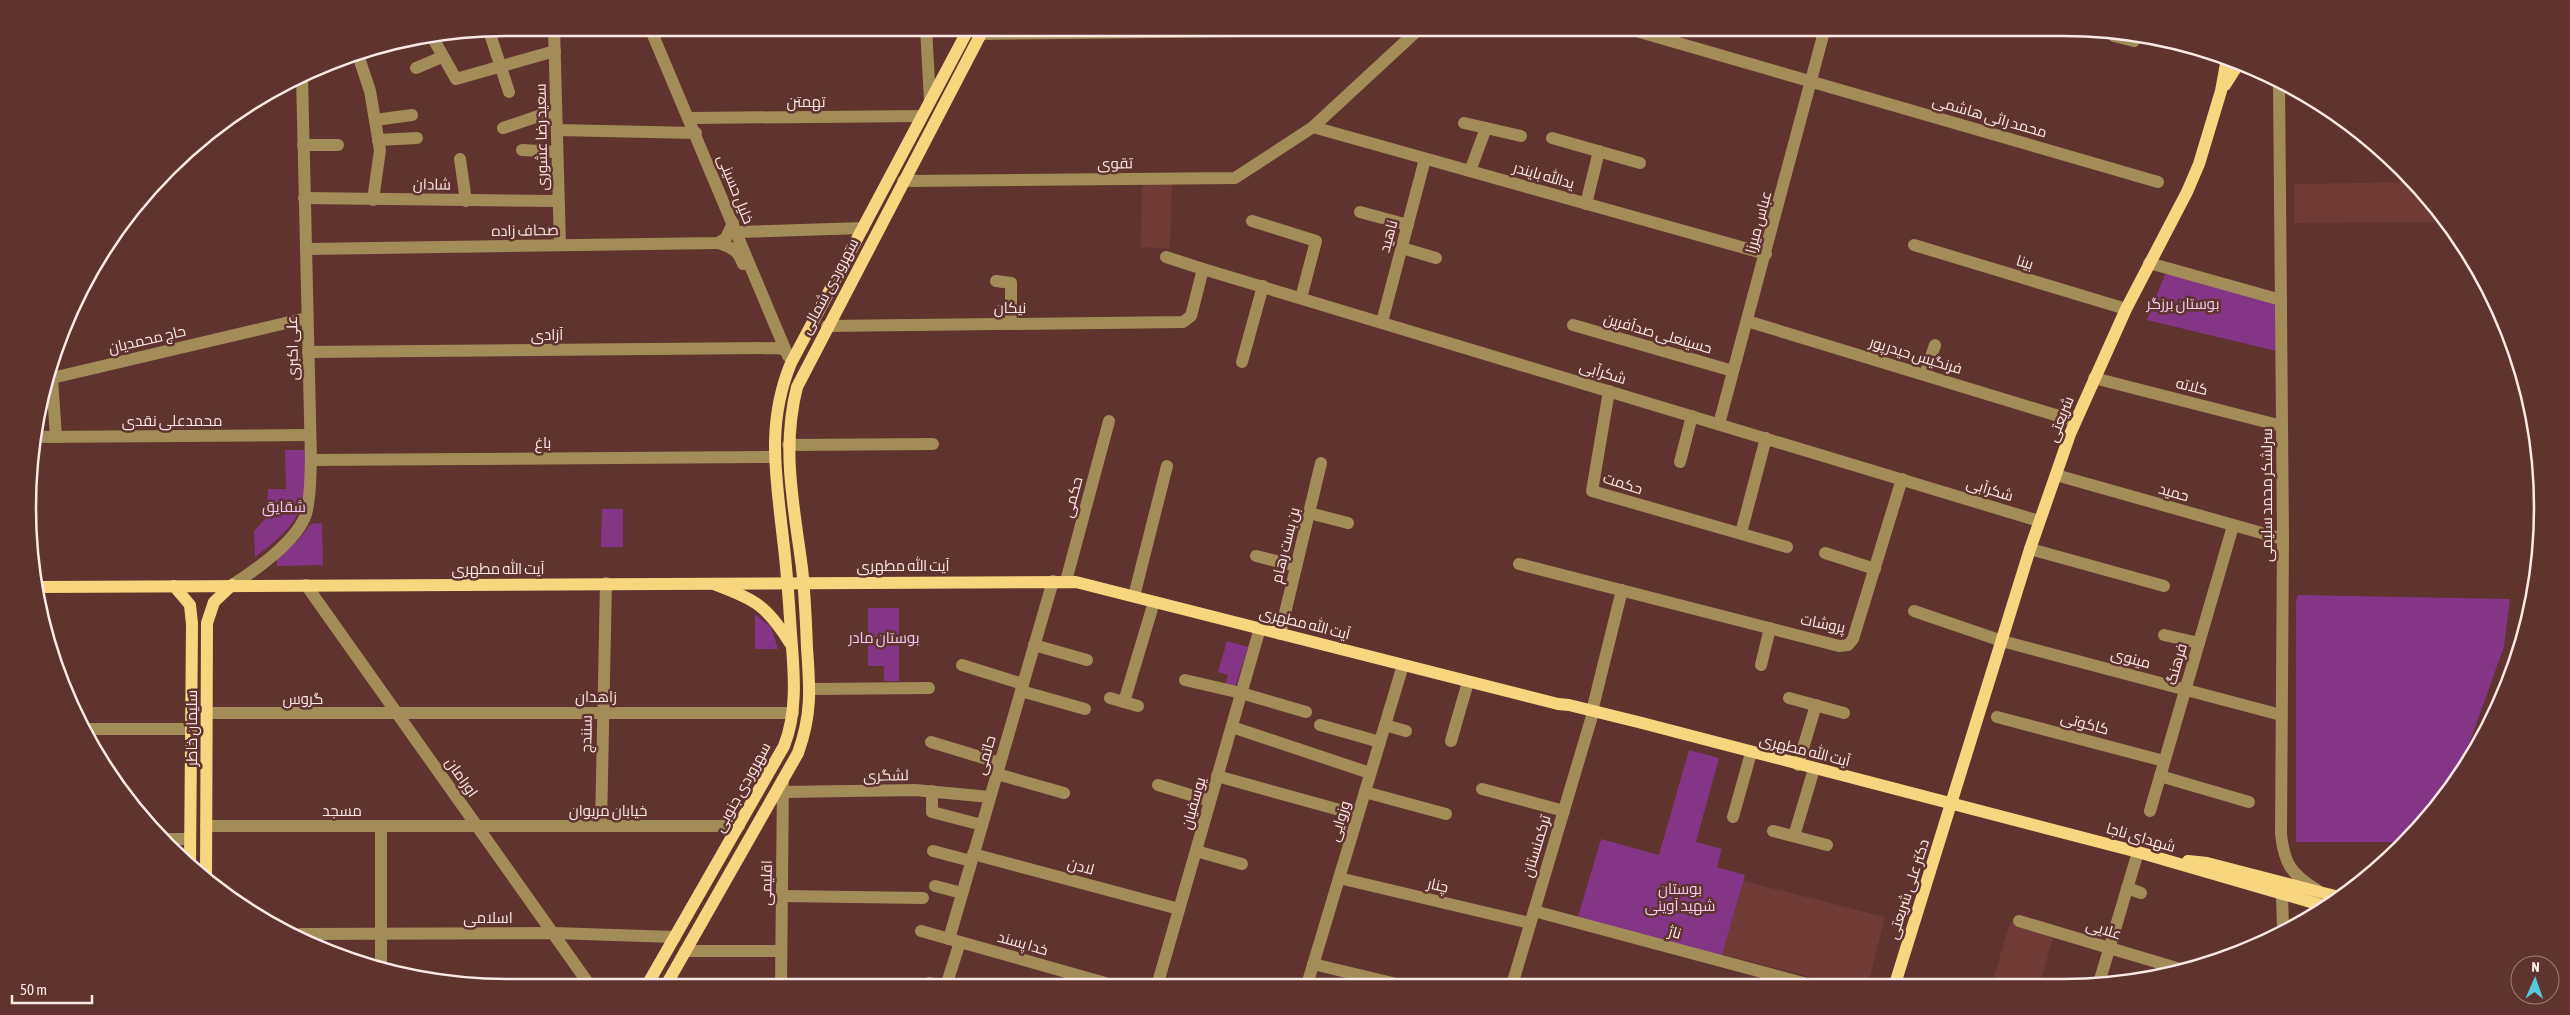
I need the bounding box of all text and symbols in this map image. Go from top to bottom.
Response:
street label: سعید رضا عشوری [532,83,552,191]
street label: محمد راثی هاشمی [1930,92,2049,142]
street label: تهمتن [787,93,825,112]
street label: خلیل حسینی [713,152,758,227]
street label: تقوی [1097,154,1133,174]
street label: یدالله بایندر [1510,157,1577,193]
street label: شادان [413,175,451,195]
street label: عباس میرزا [1741,189,1776,256]
street label: ناهید [1376,218,1400,254]
street label: صحاف زاده [491,221,559,240]
street label: سهروردی شمالی [797,235,863,338]
street label: بینا [2014,251,2036,273]
park label: بوستان برزگر [2145,295,2220,314]
street label: نیکان [994,299,1026,318]
street label: حسینعلی صدآفرین [1601,309,1714,359]
street label: علی‌ اکبری [283,316,303,380]
street label: حاج محمدیان [107,322,188,359]
street label: آزادی [531,326,563,345]
street label: فرنگیس حیدرپور [1866,333,1964,379]
street label: شکرآبی [1577,357,1628,389]
street label: کلاته [2174,374,2210,398]
street label: شریعتی [2043,394,2079,445]
street label: محمدعلی نقدی [122,412,222,431]
street label: سرلشکر محمد سلیمی [2258,428,2277,562]
street label: باغ [535,434,551,454]
street label: حکمت [1601,469,1645,497]
street label: شکرآبی [1964,474,2015,506]
street label: حکمی [1058,475,1088,520]
street label: حمید [2157,480,2191,504]
park label: شقایق [262,498,306,517]
street label: بن بست رهام [1267,505,1305,585]
street label: آیت الله مطهری [857,556,949,576]
street label: آیت الله مطهری [452,559,544,579]
street label: آیت الله مطهری [1257,603,1352,644]
street label: پروشات [1799,610,1847,638]
park label: بوستان مادر [847,629,920,648]
street label: فرهنگ [2162,641,2191,687]
street label: مینوی [2109,645,2153,673]
street label: زاهدان [575,688,617,707]
street label: سلیمان خاطر [183,690,202,767]
street label: گروس [283,690,323,709]
street label: کاکوتی [2059,708,2111,739]
street label: سنندج [577,715,598,753]
street label: آیت الله مطهری [1757,730,1852,771]
street label: حاتمی [971,733,1001,777]
street label: سهروردی جنوبی [710,739,776,836]
street label: اورامان [441,754,482,801]
street label: لشگری [863,766,909,786]
street label: یوسفیان [1177,775,1210,832]
street label: وزوایی [1325,799,1355,844]
street label: مسجد [322,802,362,819]
street label: خیابان مریوان [569,802,647,821]
street label: ترکمنستان [1518,813,1555,880]
street label: شهدای ناجا [2104,819,2177,857]
street label: دکتر علی شریعتی [1884,837,1934,942]
street label: لادن [1065,854,1096,880]
street label: اقلیمی [757,860,777,906]
street label: چنار [1424,874,1450,898]
park label: بوستان شهید آوینی [1645,880,1715,916]
street label: اسلامی [463,909,513,928]
street label: علایی [2084,916,2124,944]
street label: ناژ [1666,922,1683,943]
street label: خدا پسند [995,928,1050,960]
north arrow [2510,955,2560,1005]
text: N [2531,959,2540,975]
scale bar [12,972,92,1004]
text: 50 m [20,981,47,998]

